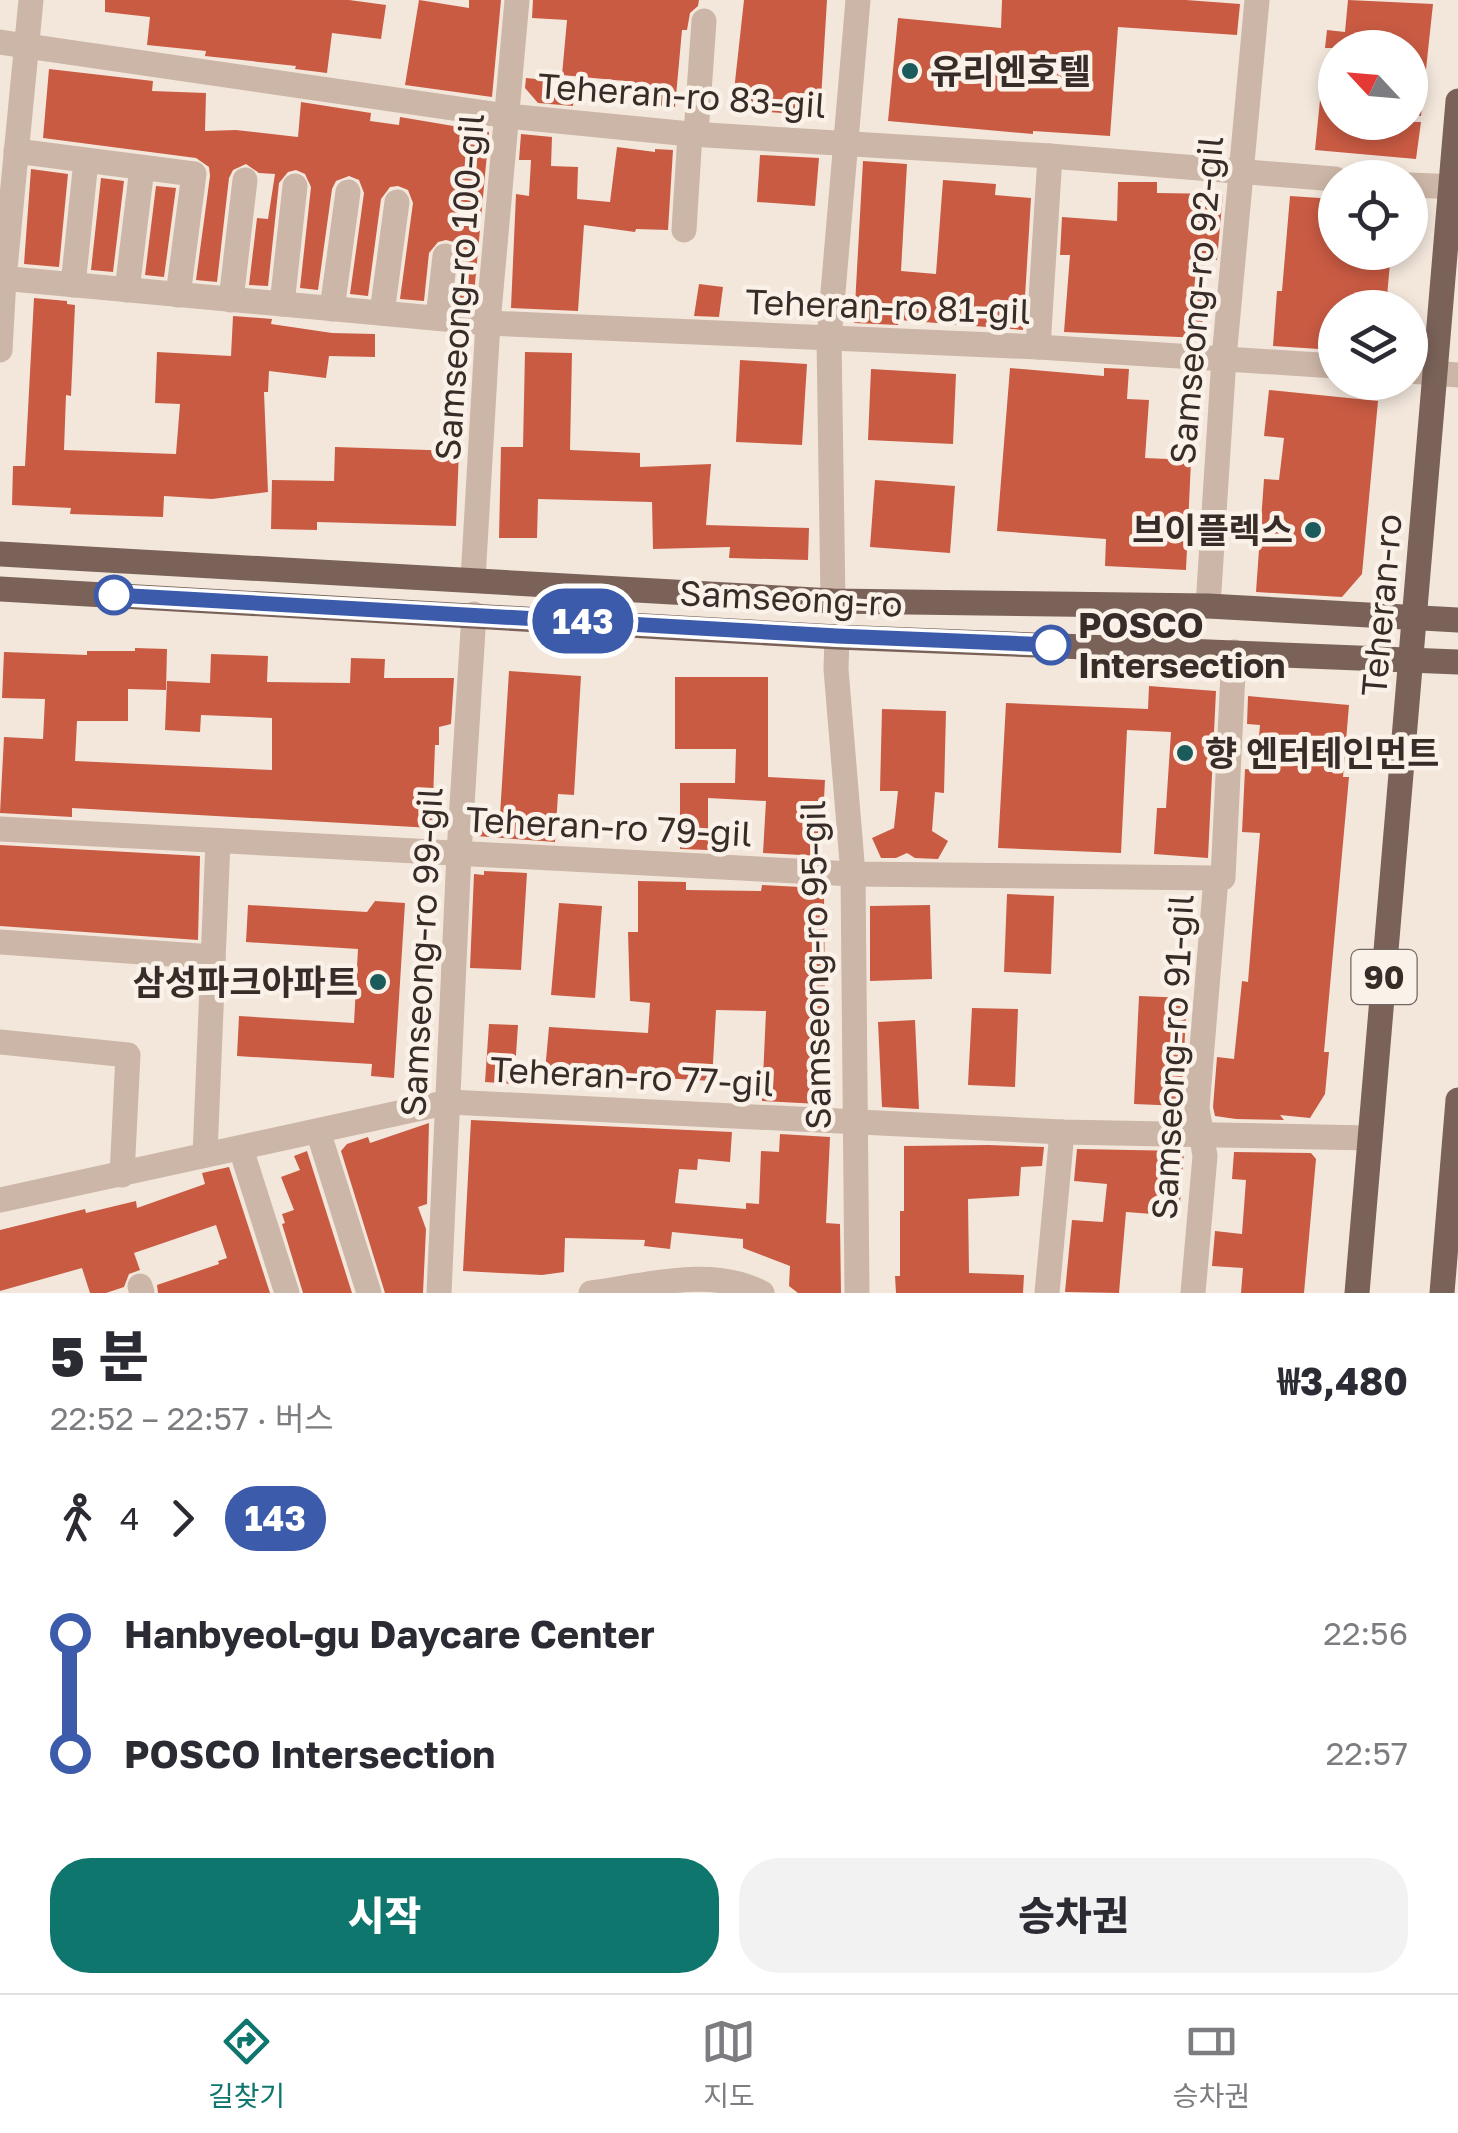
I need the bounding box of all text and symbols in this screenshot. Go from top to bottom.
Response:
north arrow [1318,30,1428,140]
map controls [1318,30,1428,400]
place label: 유리엔호텔 [930,50,1091,92]
marker: 유리엔호텔 [899,60,921,82]
street label: Teheran-ro 83-gil [536,64,828,126]
street label: Samseong-ro 100-gil [426,112,492,462]
street label: Samseong-ro 92-gil [1161,134,1231,466]
button: locate [1318,160,1428,270]
street label: Teheran-ro 81-gil [745,280,1031,332]
button: layers [1318,290,1428,400]
place label: 브이플렉스 [1132,509,1293,551]
street label: Teheran-ro [1352,512,1410,698]
marker: 브이플렉스 [1302,519,1324,541]
street label: Samseong-ro [678,571,904,625]
unlabelled marker [95,576,133,614]
line badge: 143 [526,588,640,654]
text: 143 [552,600,614,642]
place label: POSCO Intersection [1078,604,1286,686]
marker: POSCO Intersection [1032,626,1070,664]
place label: 향 엔터테인먼트 [1205,732,1439,774]
marker: 향 엔터테인먼트 [1174,742,1196,764]
street label: Samseong-ro 99-gil [391,786,451,1118]
street label: Teheran-ro 79-gil [465,798,753,854]
street label: Samseong-ro 95-gil [791,800,839,1130]
street label: Samseong-ro 91-gil [1142,893,1202,1221]
road number: 90 [1352,950,1416,1004]
place label: 삼성파크아파트 [133,961,358,1003]
marker: 삼성파크아파트 [367,971,389,993]
street label: Teheran-ro 77-gil [489,1048,775,1104]
text: 5 분 [50,1322,149,1388]
text: ₩3,480 [1277,1358,1408,1403]
text: 22:52 – 22:57 · 버스 [50,1399,334,1437]
icon: walk [50,1491,105,1546]
icon: forward [155,1491,210,1546]
text: 143 [245,1497,306,1539]
text: 4 [120,1499,140,1537]
text: Hanbyeol-gu Daycare Center [124,1611,655,1656]
text: 22:56 [1323,1614,1408,1652]
text: POSCO Intersection [124,1731,495,1776]
text: 22:57 [1326,1734,1408,1772]
button: 시작 [50,1858,719,1973]
button: 승차권 [739,1858,1408,1973]
tab: 길찾기 [208,2014,285,2114]
tab: 지도 [701,2014,756,2114]
tab: 승차권 [1173,2014,1250,2114]

